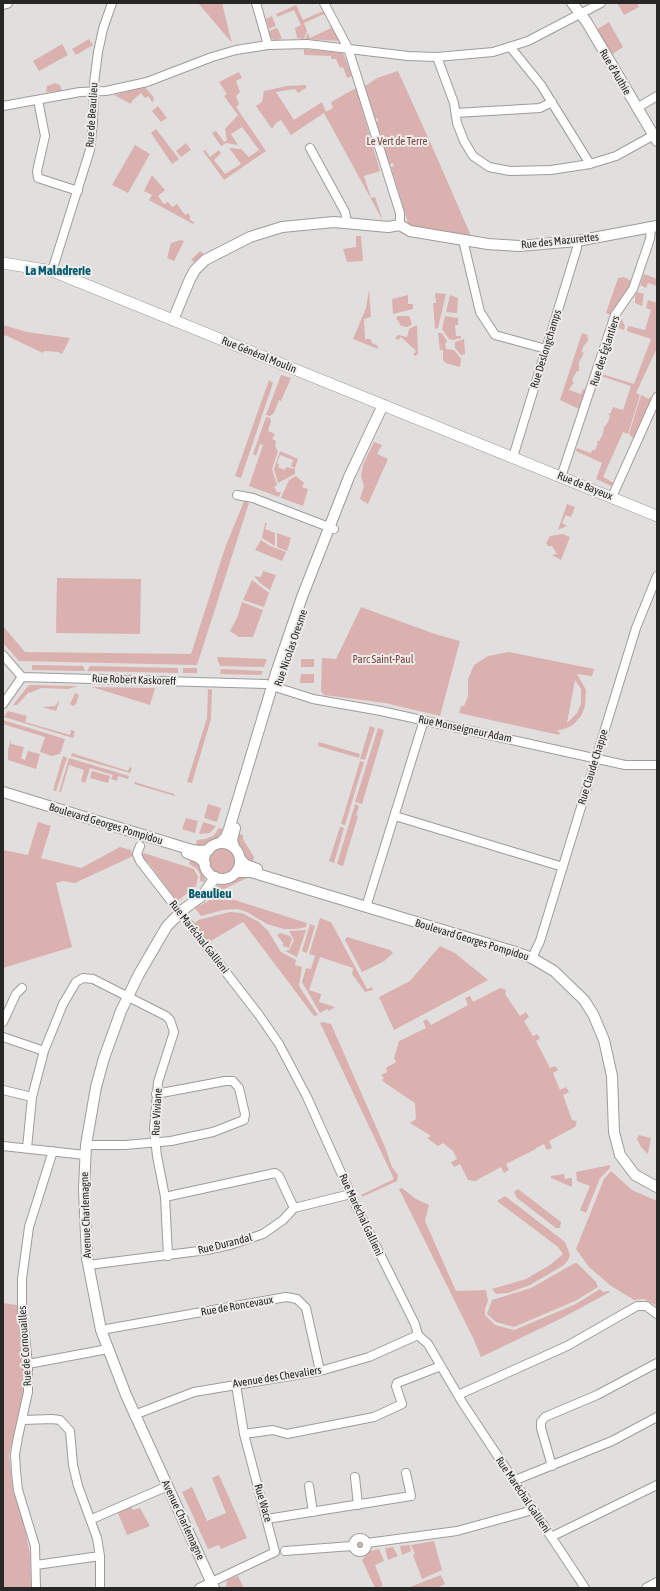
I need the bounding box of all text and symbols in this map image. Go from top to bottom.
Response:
street label: Rue d'Authie [596,47,634,97]
street label: Rue de Beaulieu [83,82,101,148]
park label: Le Vert de Terre [367,135,427,149]
street label: Rue des Mazurettes [521,230,599,252]
district label: La Maladrerie [25,263,91,279]
street label: Rue Deslongchamps [528,308,564,390]
street label: Rue des Églantiers [587,314,623,388]
street label: Rue Général Moulin [220,334,298,376]
street label: Rue de Bayeux [555,469,615,503]
street label: Rue Nicolas Oresme [272,608,310,688]
park label: Parc Saint-Paul [352,653,414,667]
street label: Rue Robert Kaskoreff [92,672,176,688]
street label: Rue Monseigneur Adam [417,713,513,745]
street label: Rue Claude Chappe [575,728,611,806]
street label: Boulevard Georges Pompidou [47,800,165,848]
district label: Beaulieu [188,886,232,902]
street label: Rue Maréchal Gallieni [166,898,232,976]
street label: Boulevard Georges Pompidou [413,916,531,964]
street label: Rue Viviane [149,1088,165,1136]
street label: Avenue Charlemagne [78,1172,94,1258]
street label: Rue Maréchal Gallieni [336,1172,386,1258]
street label: Rue Durandal [196,1231,254,1257]
street label: Rue de Roncevaux [200,1293,274,1319]
street label: Rue de Cornouailles [16,1305,34,1387]
street label: Avenue des Chevaliers [232,1363,322,1391]
street label: Rue Maréchal Gallieni [493,1454,553,1536]
street label: Avenue Charlemagne [159,1478,207,1562]
street label: Rue Wace [251,1482,275,1524]

